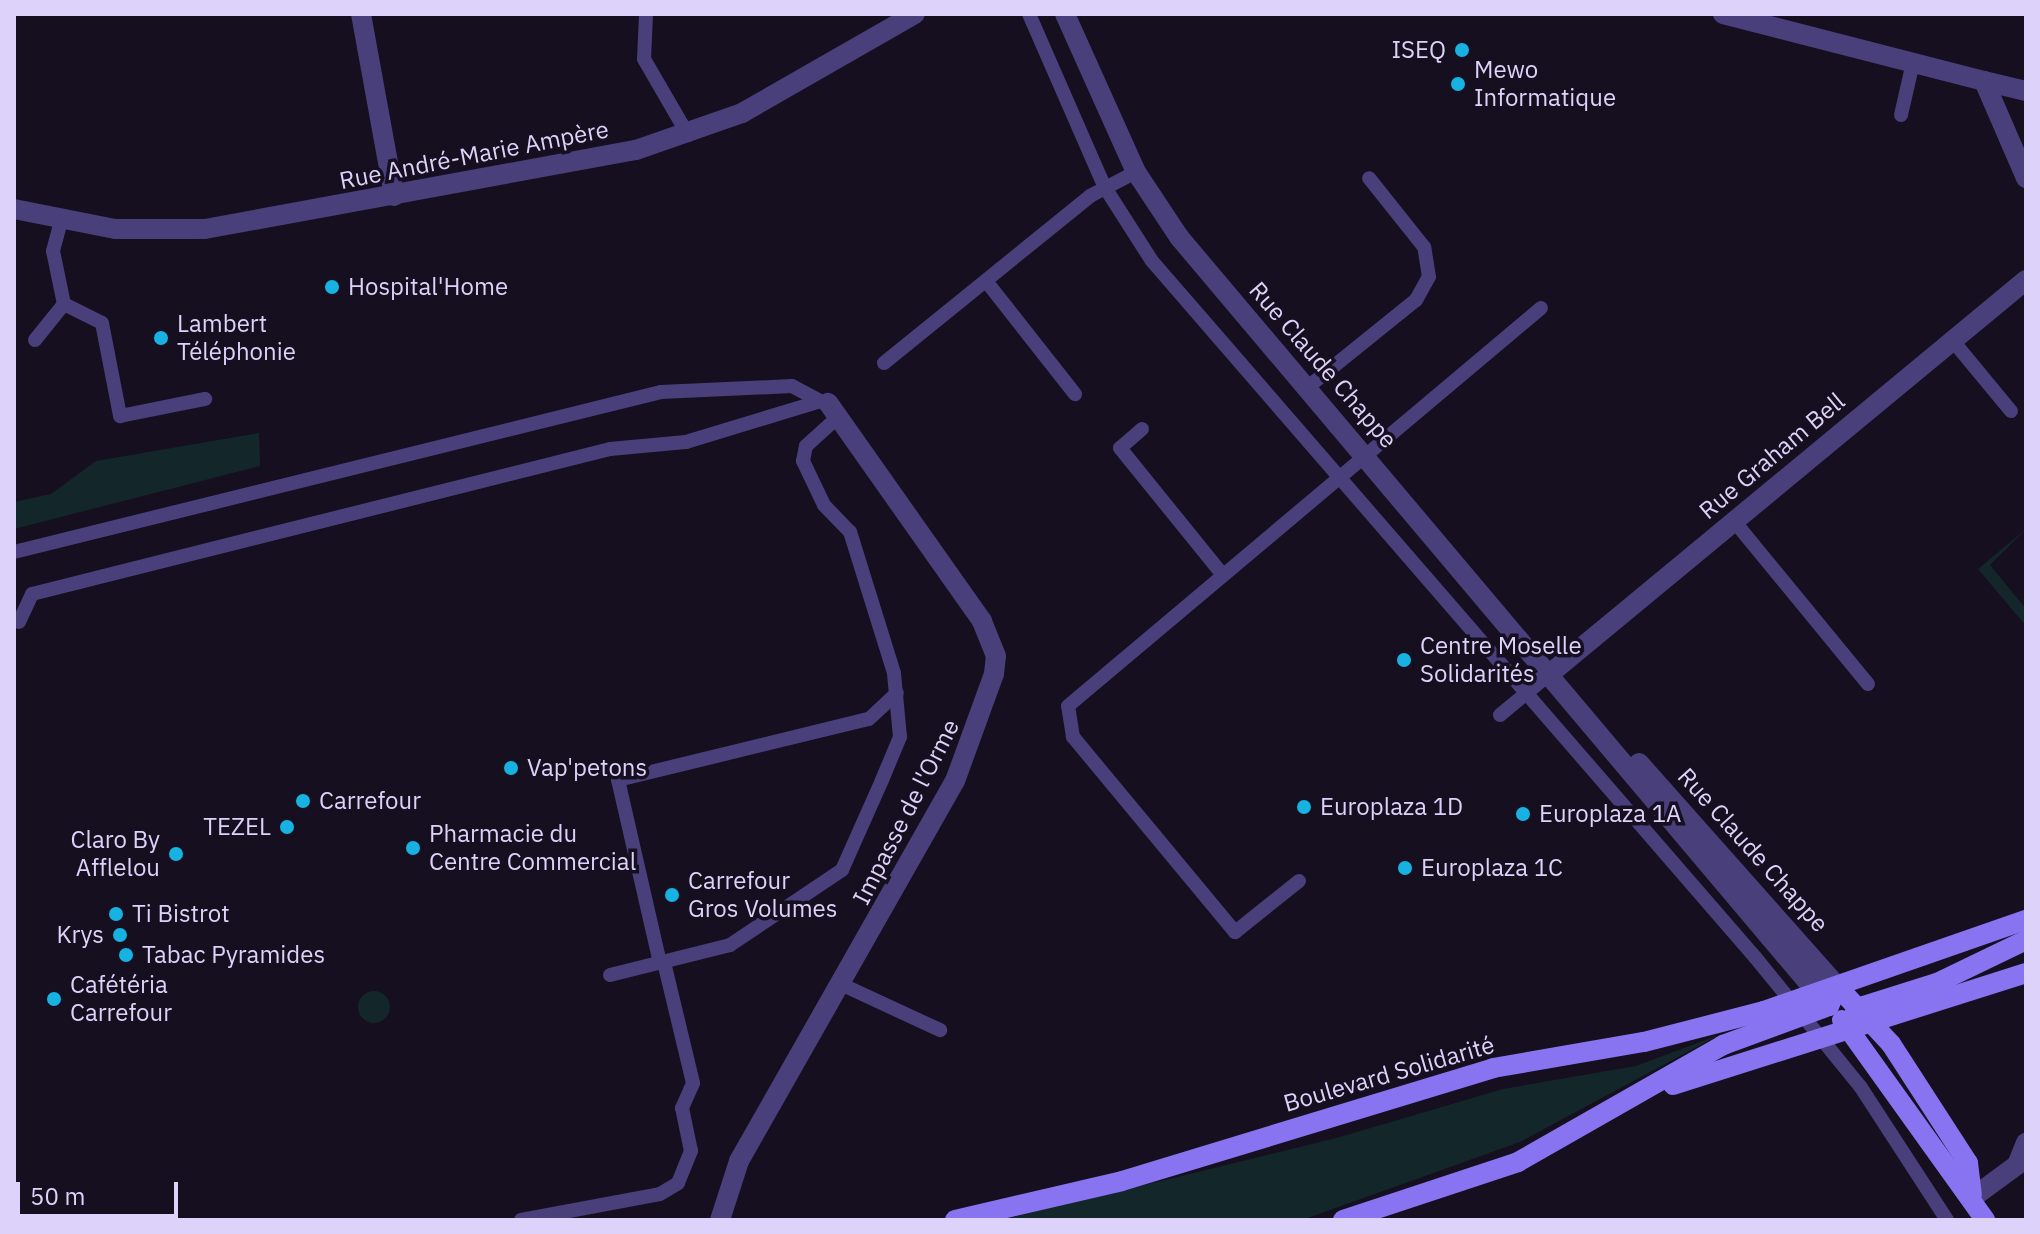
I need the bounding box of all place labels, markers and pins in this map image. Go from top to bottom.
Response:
place label: ISEQ [1391,36,1446,64]
marker: ISEQ [1453,41,1471,59]
place label: Mewo Informatique [1474,56,1616,112]
marker: Mewo Informatique [1449,75,1467,93]
place label: Hospital'Home [348,273,508,301]
marker: Hospital'Home [323,278,341,296]
place label: Lambert Téléphonie [177,310,296,366]
marker: Lambert Téléphonie [152,329,170,347]
place label: Centre Moselle Solidarités [1420,632,1582,688]
marker: Centre Moselle Solidarités [1395,651,1413,669]
place label: Vap'petons [527,754,647,782]
marker: Vap'petons [502,759,520,777]
place label: Carrefour [319,787,421,815]
marker: Carrefour [294,792,312,810]
place label: Europlaza 1D [1320,793,1463,821]
marker: Europlaza 1D [1295,798,1313,816]
place label: Europlaza 1A [1539,800,1681,828]
marker: Europlaza 1A [1514,805,1532,823]
place label: TEZEL [203,813,271,841]
marker: TEZEL [278,818,296,836]
place label: Pharmacie du Centre Commercial [429,820,636,876]
place label: Claro By Afflelou [71,826,160,882]
marker: Pharmacie du Centre Commercial [404,839,422,857]
marker: Claro By Afflelou [167,845,185,863]
place label: Europlaza 1C [1421,854,1563,882]
marker: Europlaza 1C [1396,859,1414,877]
place label: Carrefour Gros Volumes [688,867,837,923]
marker: Carrefour Gros Volumes [663,886,681,904]
place label: Ti Bistrot [132,900,230,928]
marker: Ti Bistrot [107,905,125,923]
place label: Krys [56,921,104,949]
marker: Krys [111,926,129,944]
place label: Tabac Pyramides [142,941,325,969]
marker: Tabac Pyramides [117,946,135,964]
place label: Cafétéria Carrefour [70,971,172,1027]
marker: Cafétéria Carrefour [45,990,63,1008]

